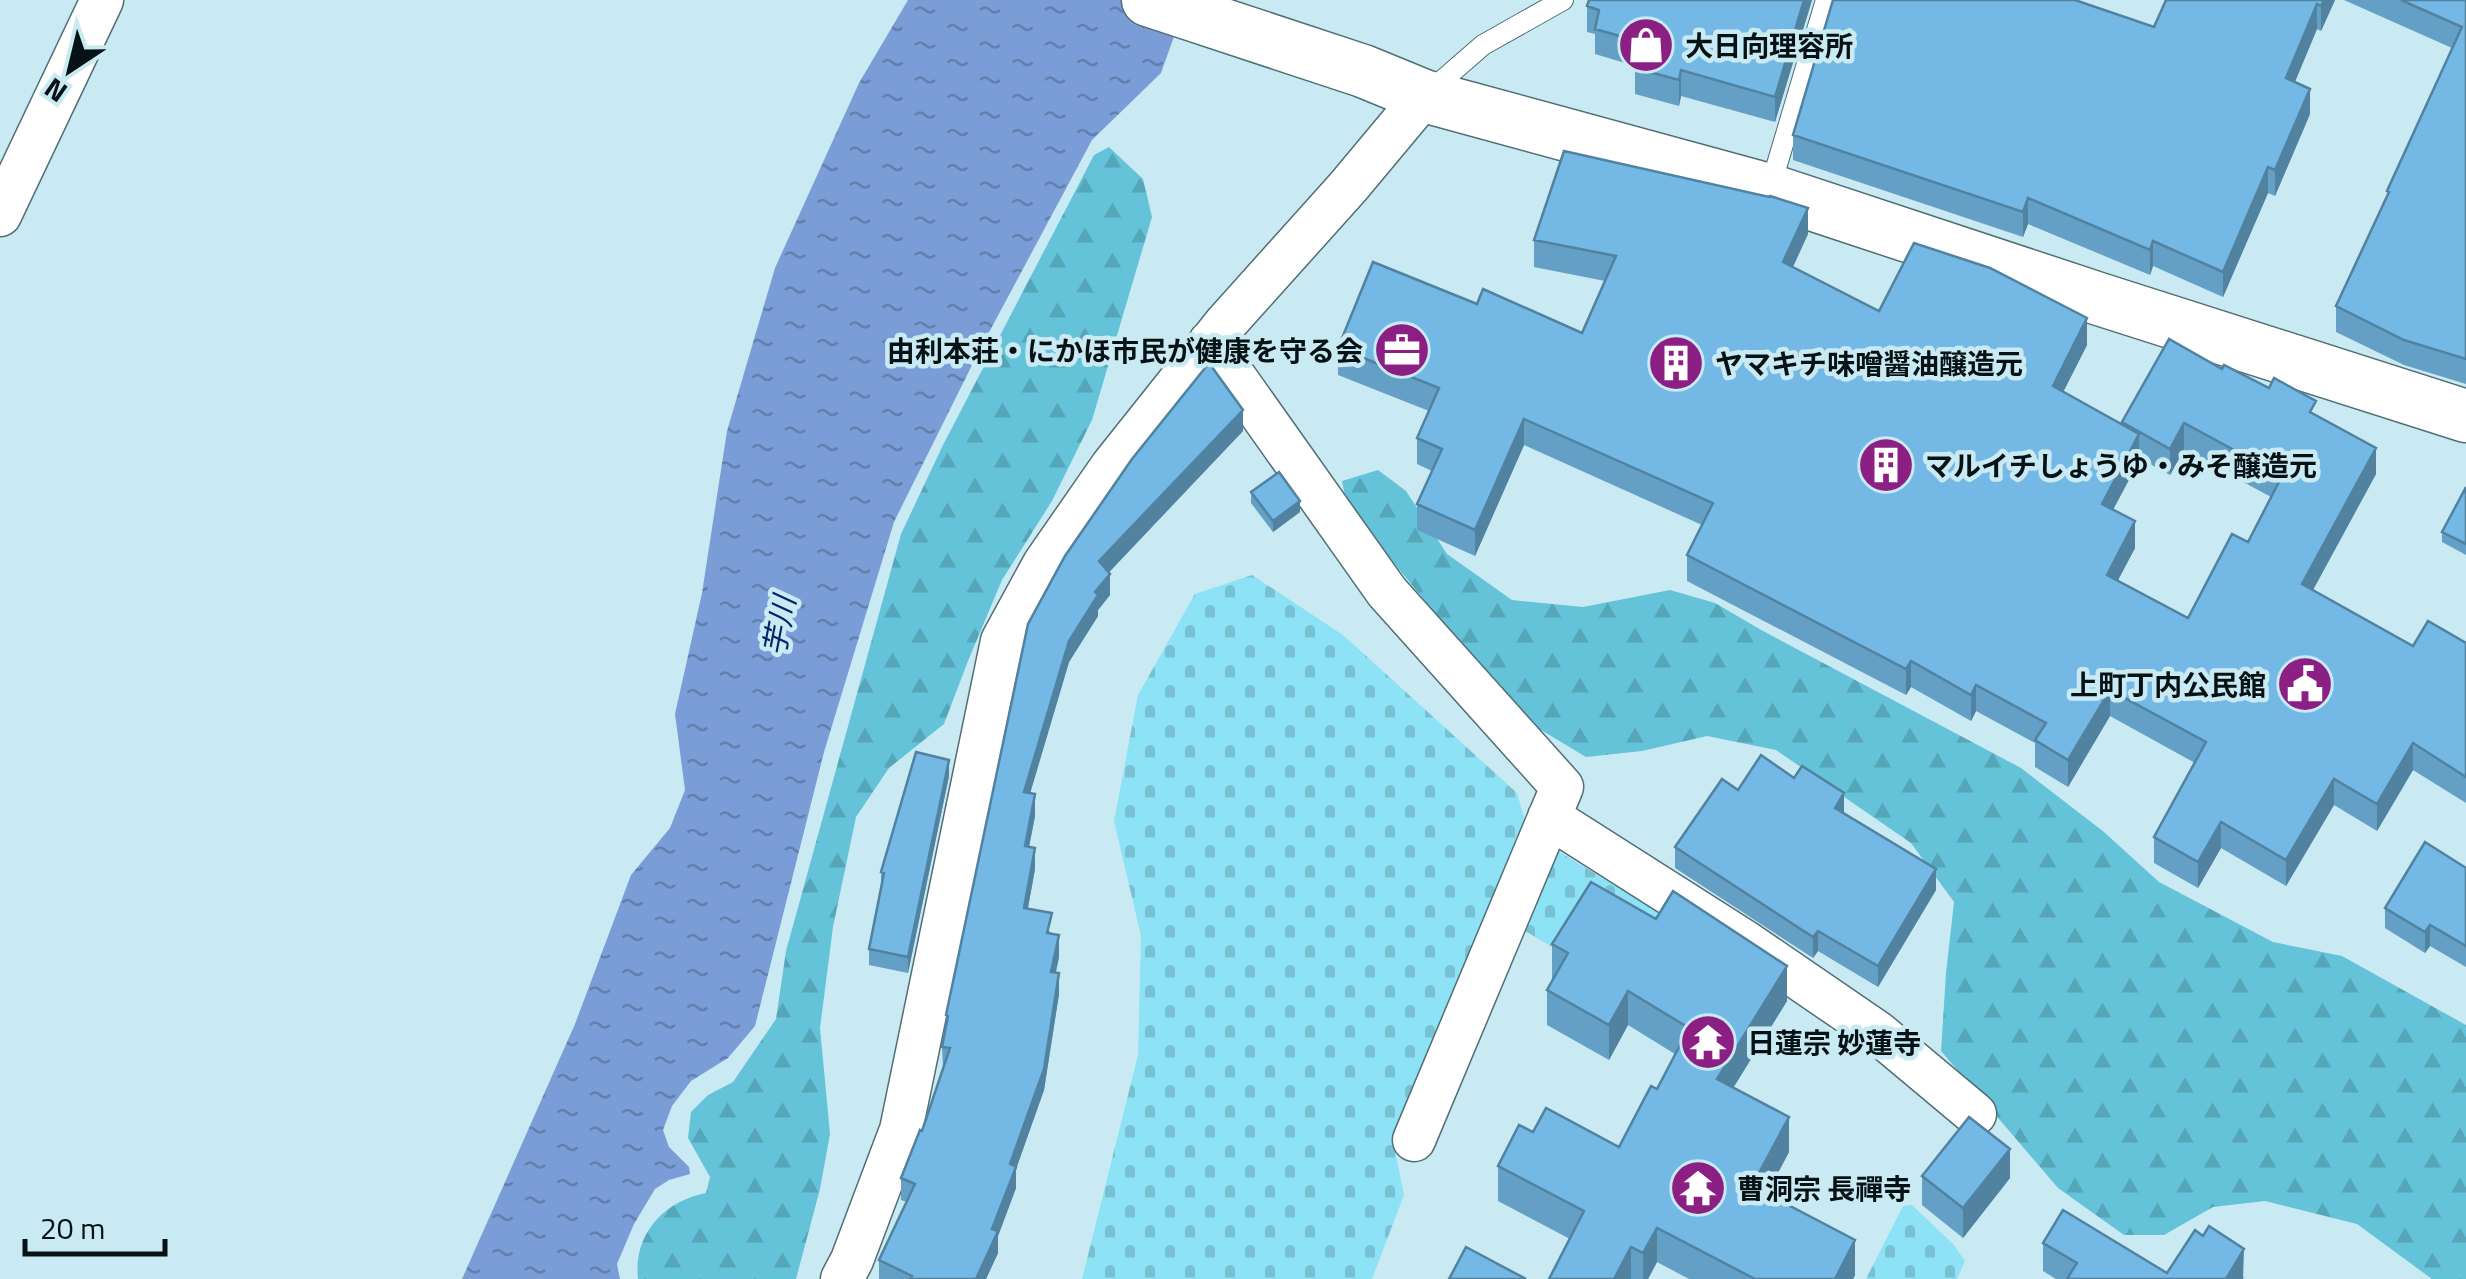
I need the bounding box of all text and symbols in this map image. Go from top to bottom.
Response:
shop icon: 大日向理容所 [1616,15,1676,75]
north arrow [20,20,120,120]
place label: 大日向理容所 [1685,24,1853,67]
text: N [35,68,76,114]
office icon: 由利本荘・にかほ市民が健康を守る会 [1372,320,1432,380]
place label: 由利本荘・にかほ市民が健康を守る会 [887,329,1363,372]
building icon: ヤマキチ味噌醤油醸造元 [1646,333,1706,393]
place label: ヤマキチ味噌醤油醸造元 [1715,342,2023,385]
building icon: マルイチしょうゆ・みそ醸造元 [1856,435,1916,495]
place label: マルイチしょうゆ・みそ醸造元 [1925,444,2317,487]
water label: 芋川 [751,589,808,660]
public building icon: 上町丁内公民館 [2275,654,2335,714]
place label: 上町丁内公民館 [2070,663,2266,706]
temple icon: 日蓮宗 妙蓮寺 [1678,1012,1738,1072]
place label: 日蓮宗 妙蓮寺 [1747,1021,1921,1064]
temple icon: 曹洞宗 長禪寺 [1668,1158,1728,1218]
place label: 曹洞宗 長禪寺 [1737,1167,1911,1210]
scale bar [25,1194,165,1256]
text: 20 m [40,1205,105,1251]

